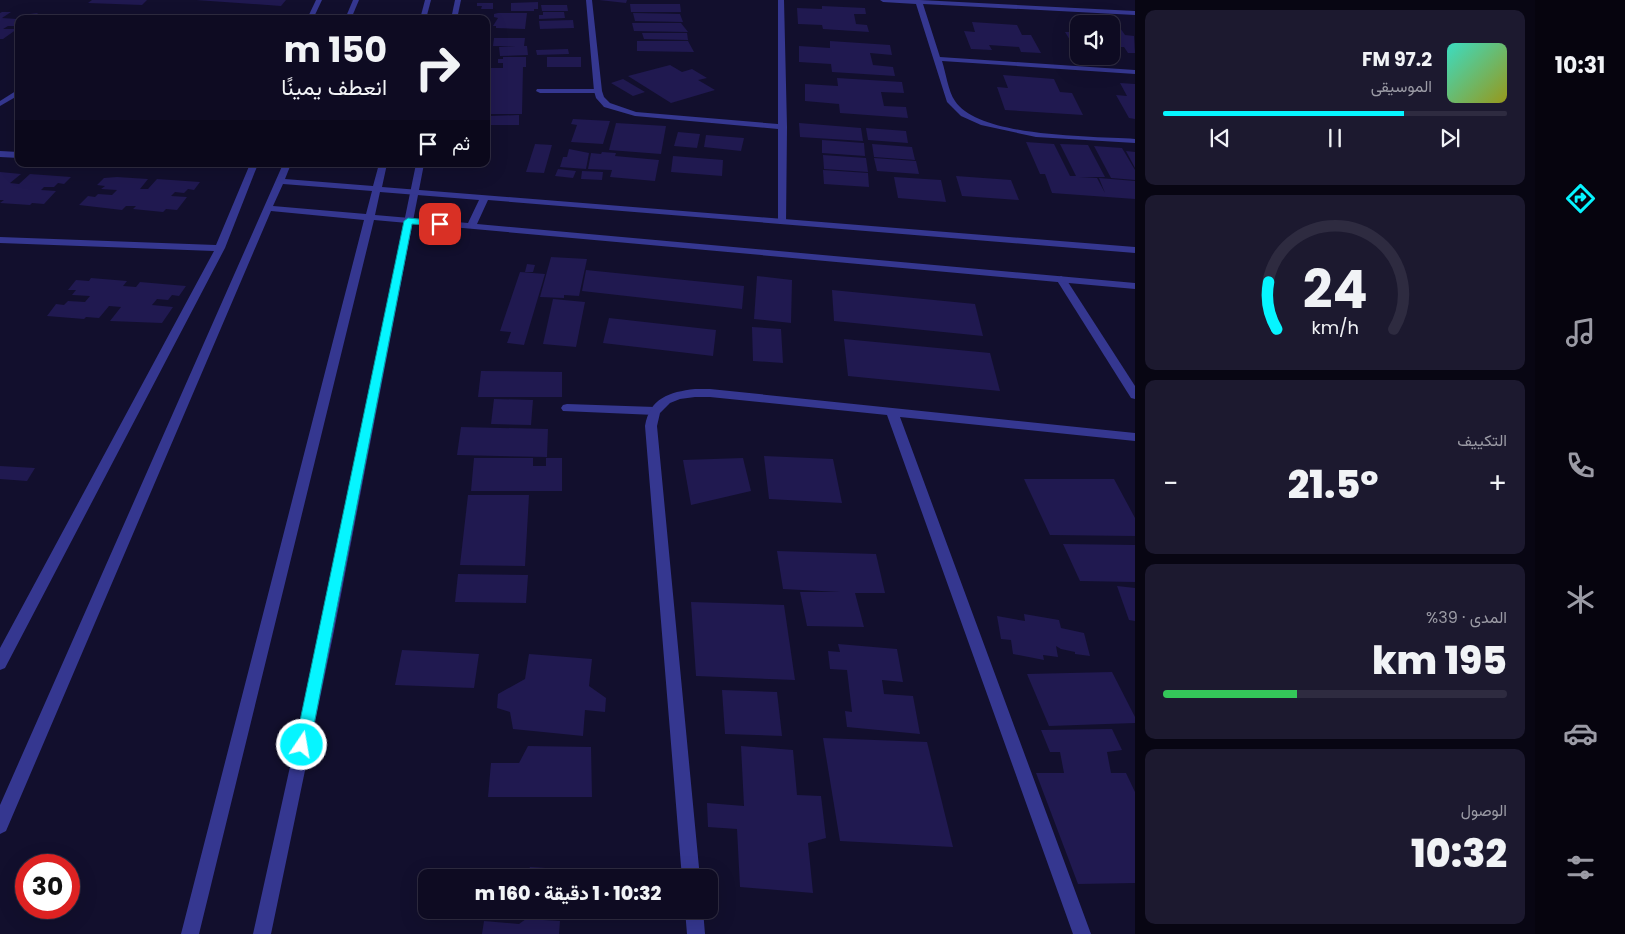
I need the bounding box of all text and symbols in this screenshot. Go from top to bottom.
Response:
map controls [1070,15,1120,65]
button: sound [1070,15,1120,65]
text: 150 m [284,25,387,74]
icon: right [405,35,470,100]
text: 97.2 FM [1362,46,1432,73]
text: 10:31 [1555,50,1605,81]
text: انعطف يمينًا [281,72,387,103]
text: الموسيقى [1371,75,1432,98]
icon: previous [1206,124,1234,152]
icon: pause [1321,124,1349,152]
icon: next [1436,124,1464,152]
icon: arrive [414,130,442,158]
text: ثم [452,130,470,157]
icon: directions [1563,181,1598,216]
pin [419,203,461,245]
icon: arrive [426,210,454,238]
text: 24 [1303,253,1367,326]
text: km/h [1311,315,1359,340]
icon: music [1563,315,1598,350]
text: التكييف [1457,429,1507,452]
icon: phone [1563,448,1598,483]
text: 21.5° [1288,458,1379,511]
text: − [1163,464,1178,503]
text: + [1488,464,1507,503]
icon: climate [1563,582,1598,617]
text: المدى · 39% [1426,606,1507,629]
text: 195 km [1372,634,1507,687]
icon: car [1563,716,1598,751]
position arrow [275,718,327,770]
text: الوصول [1461,799,1507,822]
text: 10:32 [1411,827,1507,880]
icon: filters [1563,850,1598,885]
speed limit sign: 30 [15,854,80,919]
text: 10:32 · 1 دقيقة · 160 m [475,880,661,907]

